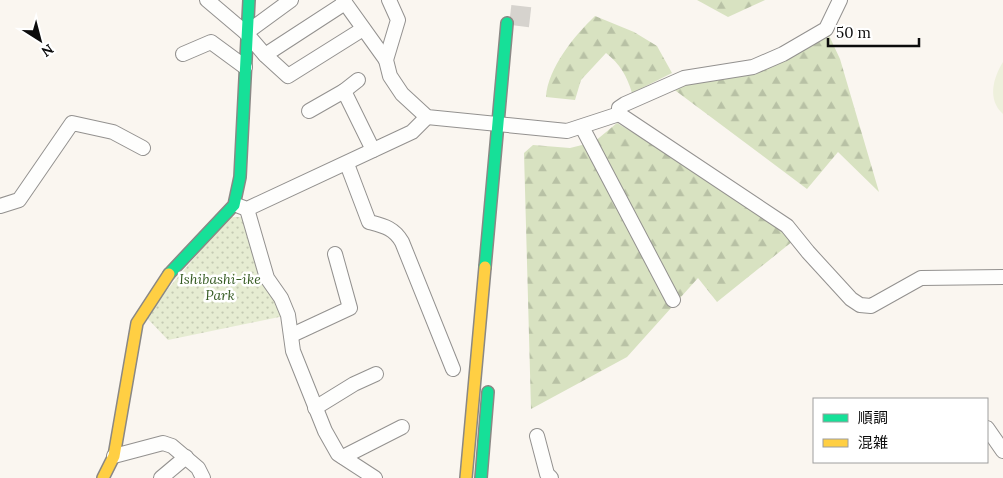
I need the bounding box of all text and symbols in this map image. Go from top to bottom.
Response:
north arrow [15,15,65,65]
scale bar [828,15,919,47]
text: 50 m [836,23,871,42]
text: N [38,40,57,61]
park label: Ishibashi-ike Park [179,270,261,304]
legend [813,398,988,463]
text: 順調 [858,408,888,427]
text: 混雑 [858,433,888,452]

